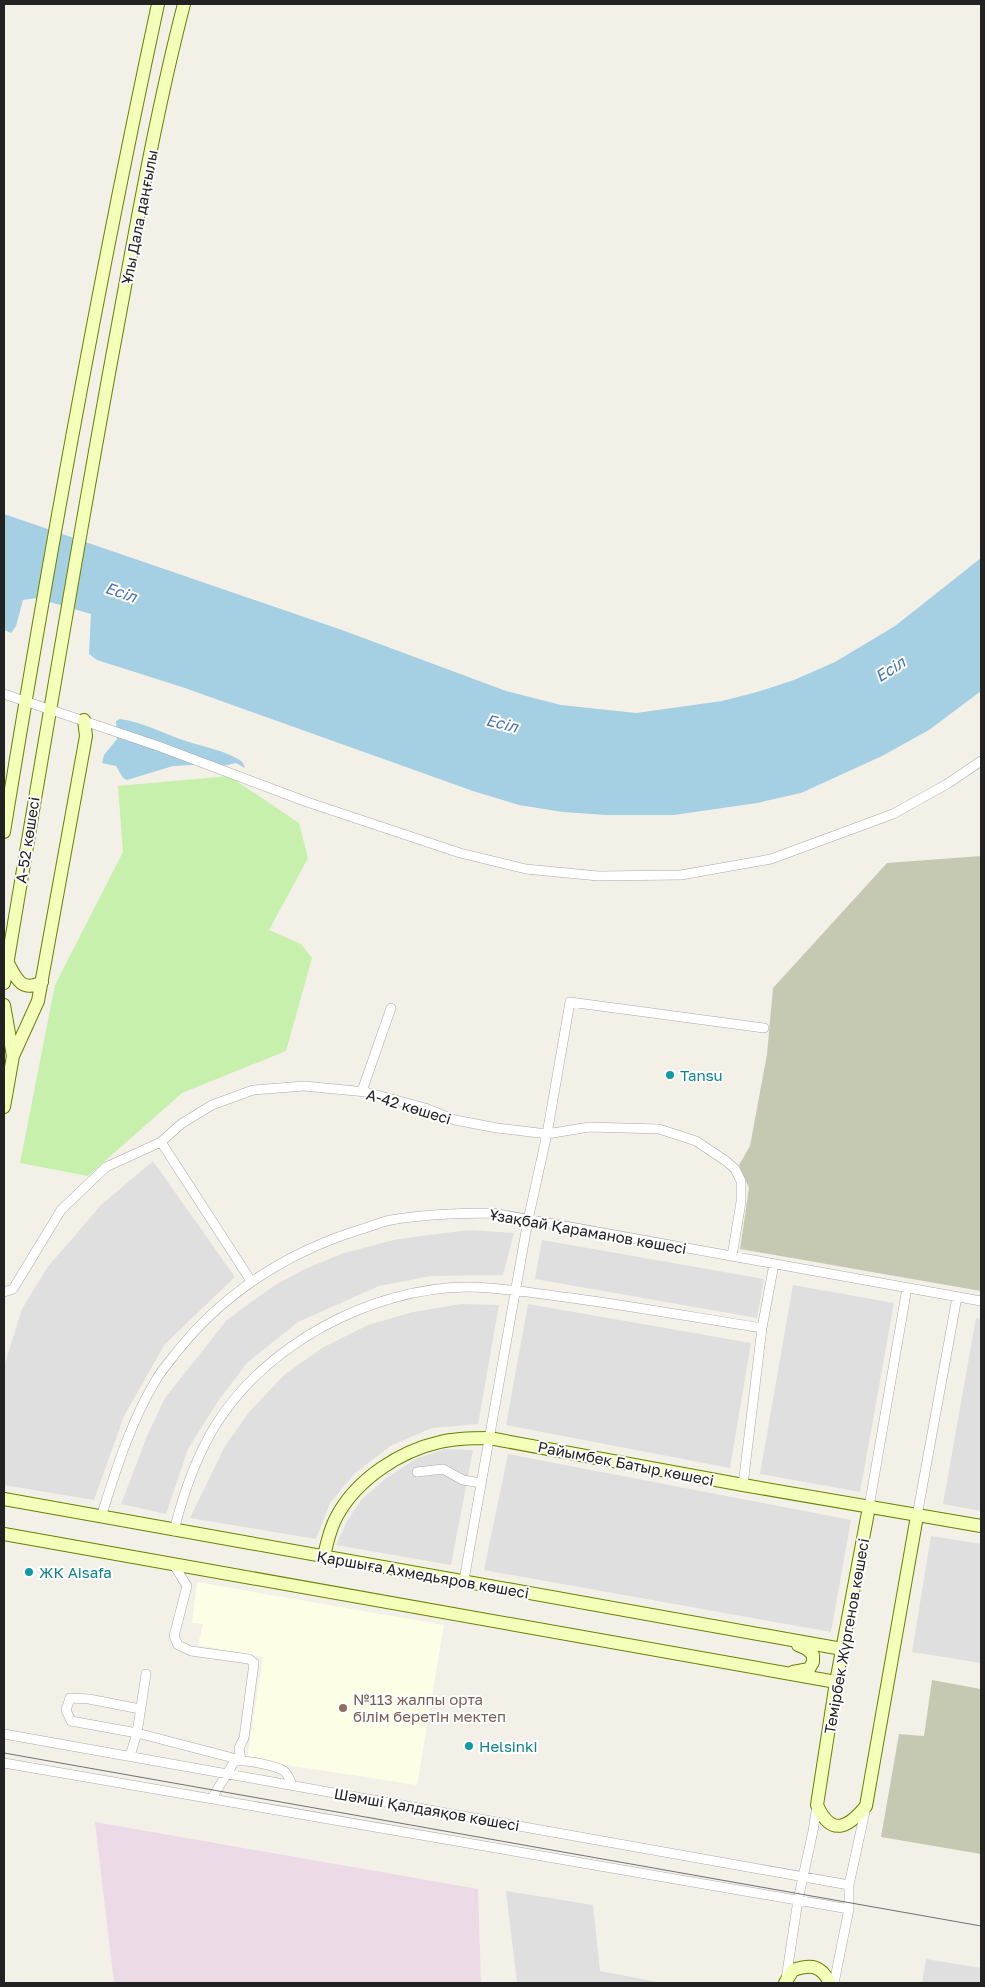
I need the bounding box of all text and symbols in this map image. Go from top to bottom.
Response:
street label: Ұлы Дала даңғылы [117,148,161,286]
water label: Есіл [103,577,141,607]
water label: Есіл [871,651,910,686]
water label: Есіл [484,709,522,737]
street label: А-52 көшесі [11,795,43,885]
place label: Tansu [680,1066,723,1084]
marker: Tansu [664,1069,676,1081]
street label: А-42 көшесі [364,1085,454,1127]
street label: Ұзақбай Қараманов көшесі [488,1205,688,1257]
street label: Райымбек Батыр көшесі [536,1437,716,1489]
street label: Темірбек Жүргенов көшесі [820,1537,873,1735]
street label: Қаршыға Ахмедьяров көшесі [316,1546,530,1602]
place label: ЖК Aisafa [39,1563,112,1581]
marker: ЖК Aisafa [23,1566,35,1578]
place label: №113 жалпы орта білім беретін мектеп [353,1690,506,1725]
marker: №113 жалпы орта білім беретін мектеп [337,1702,349,1714]
place label: Helsinki [479,1737,538,1755]
marker: Helsinki [463,1740,475,1752]
street label: Шәмші Қалдаяқов көшесі [333,1784,521,1834]

